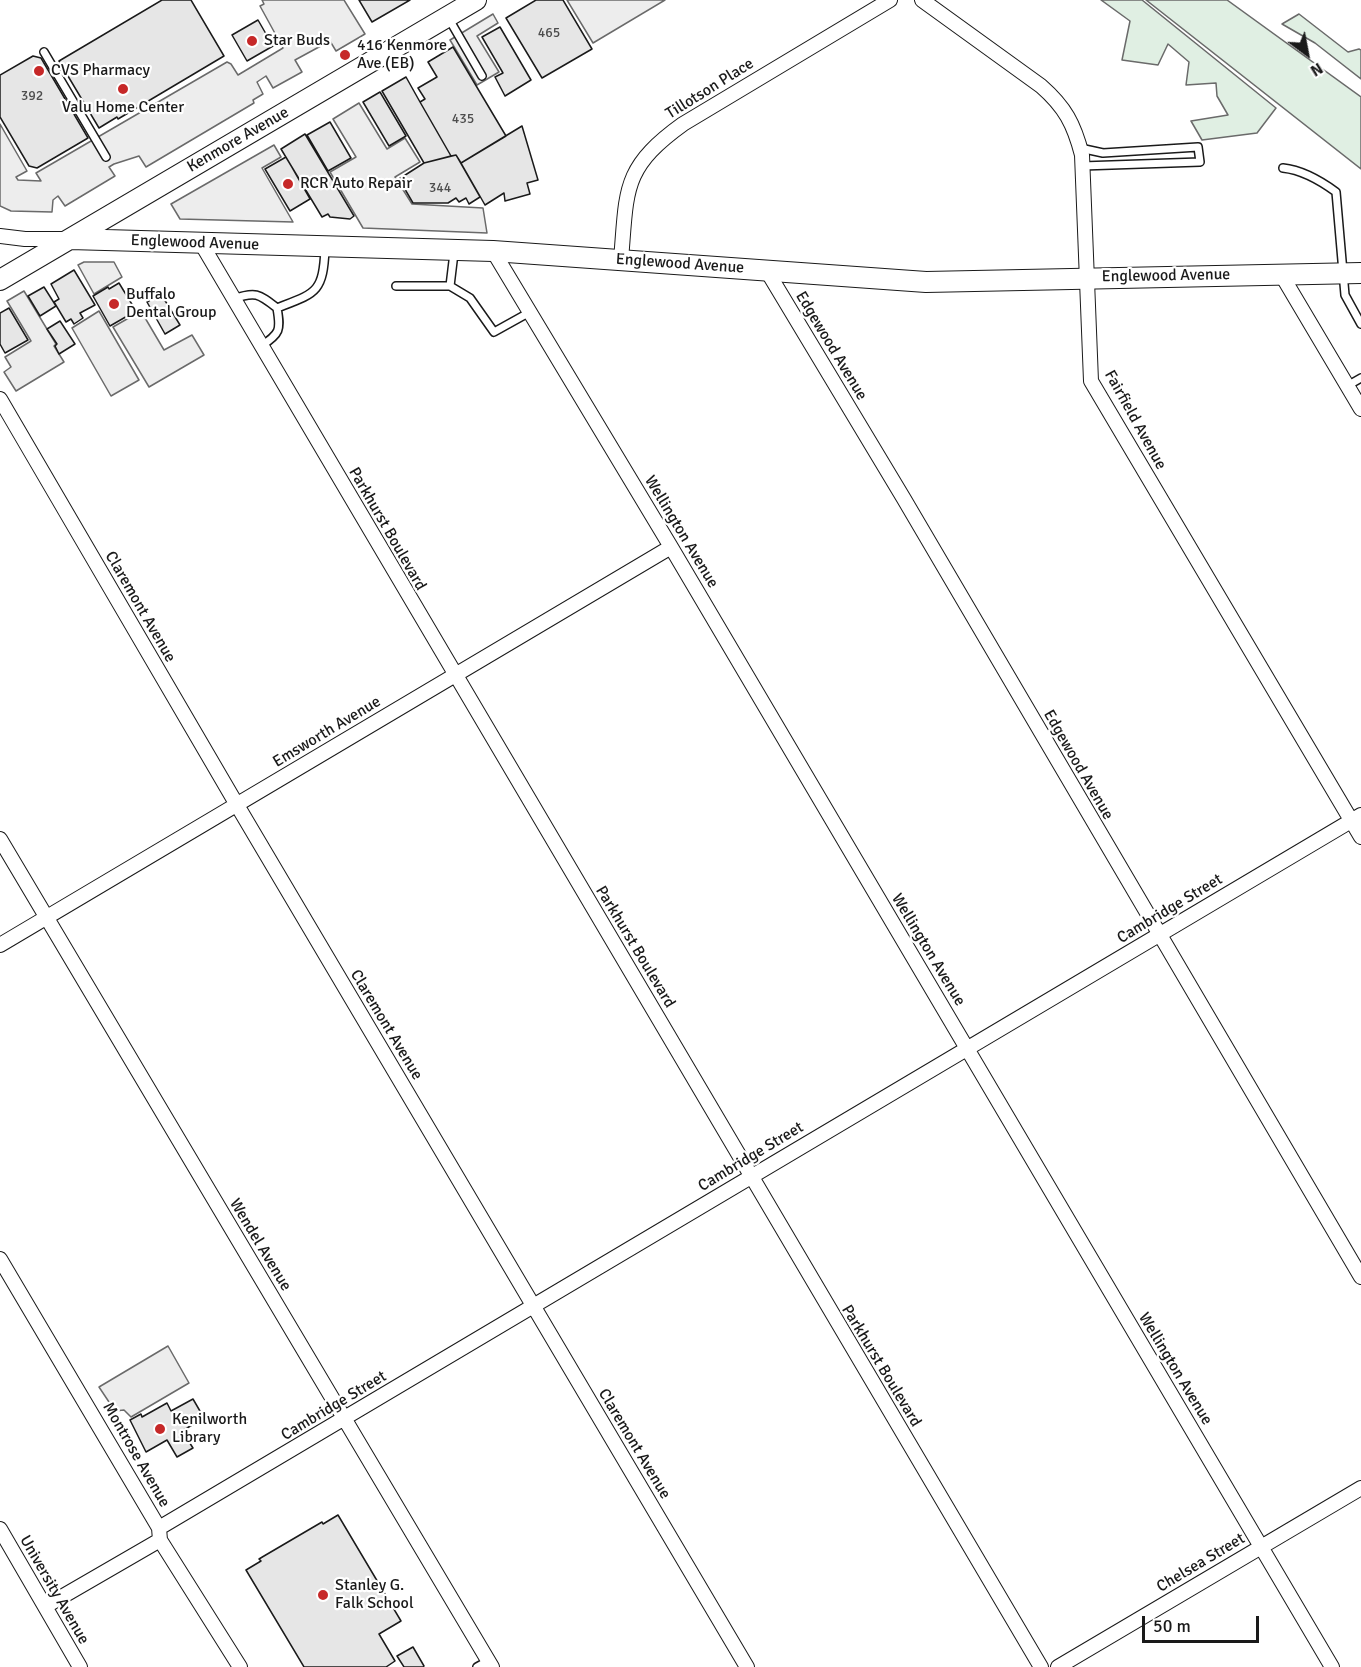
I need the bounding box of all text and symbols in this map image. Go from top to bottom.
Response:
north arrow [1277,24,1337,84]
house number: 465 [538,25,560,41]
place label: Star Buds [264,31,330,51]
marker: Star Buds [245,34,259,48]
place label: 416 Kenmore Ave (EB) [357,36,447,74]
marker: 416 Kenmore Ave (EB) [338,48,352,62]
street label: Tillotson Place [663,54,757,124]
text: N [1307,58,1327,81]
place label: CVS Pharmacy [51,61,150,81]
marker: CVS Pharmacy [32,64,46,78]
marker: Valu Home Center [116,82,130,96]
house number: 392 [21,88,43,104]
place label: Valu Home Center [62,98,184,118]
street label: Kenmore Avenue [184,103,292,177]
house number: 435 [452,111,474,127]
place label: RCR Auto Repair [300,174,412,194]
marker: RCR Auto Repair [281,177,295,191]
house number: 344 [429,180,451,196]
street label: Englewood Avenue [130,231,260,255]
street label: Englewood Avenue [615,250,745,278]
street label: Englewood Avenue [1102,265,1230,287]
place label: Buffalo Dental Group [126,285,216,323]
street label: Edgewood Avenue [791,288,871,404]
marker: Buffalo Dental Group [107,297,121,311]
street label: Fairfield Avenue [1100,367,1170,473]
street label: Parkhurst Boulevard [344,464,430,594]
street label: Wellington Avenue [640,472,722,592]
street label: Claremont Avenue [100,548,180,666]
street label: Emsworth Avenue [270,692,384,772]
street label: Edgewood Avenue [1039,707,1117,823]
street label: Cambridge Street [1114,870,1226,948]
street label: Parkhurst Boulevard [591,883,679,1011]
street label: Wellington Avenue [887,890,969,1010]
street label: Claremont Avenue [346,966,426,1084]
street label: Cambridge Street [695,1118,807,1196]
street label: Wendel Avenue [225,1195,295,1295]
street label: Parkhurst Boulevard [837,1302,925,1430]
street label: Wellington Avenue [1134,1309,1216,1429]
street label: Cambridge Street [278,1367,390,1445]
street label: Claremont Avenue [594,1385,674,1503]
street label: Montrose Avenue [98,1399,174,1511]
place label: Kenilworth Library [172,1410,247,1448]
marker: Kenilworth Library [153,1422,167,1436]
street label: Chelsea Street [1153,1529,1249,1597]
street label: University Avenue [15,1532,93,1648]
place label: Stanley G. Falk School [335,1576,414,1614]
marker: Stanley G. Falk School [316,1588,330,1602]
scale bar [1145,1604,1262,1642]
text: 50 m [1153,1615,1191,1637]

